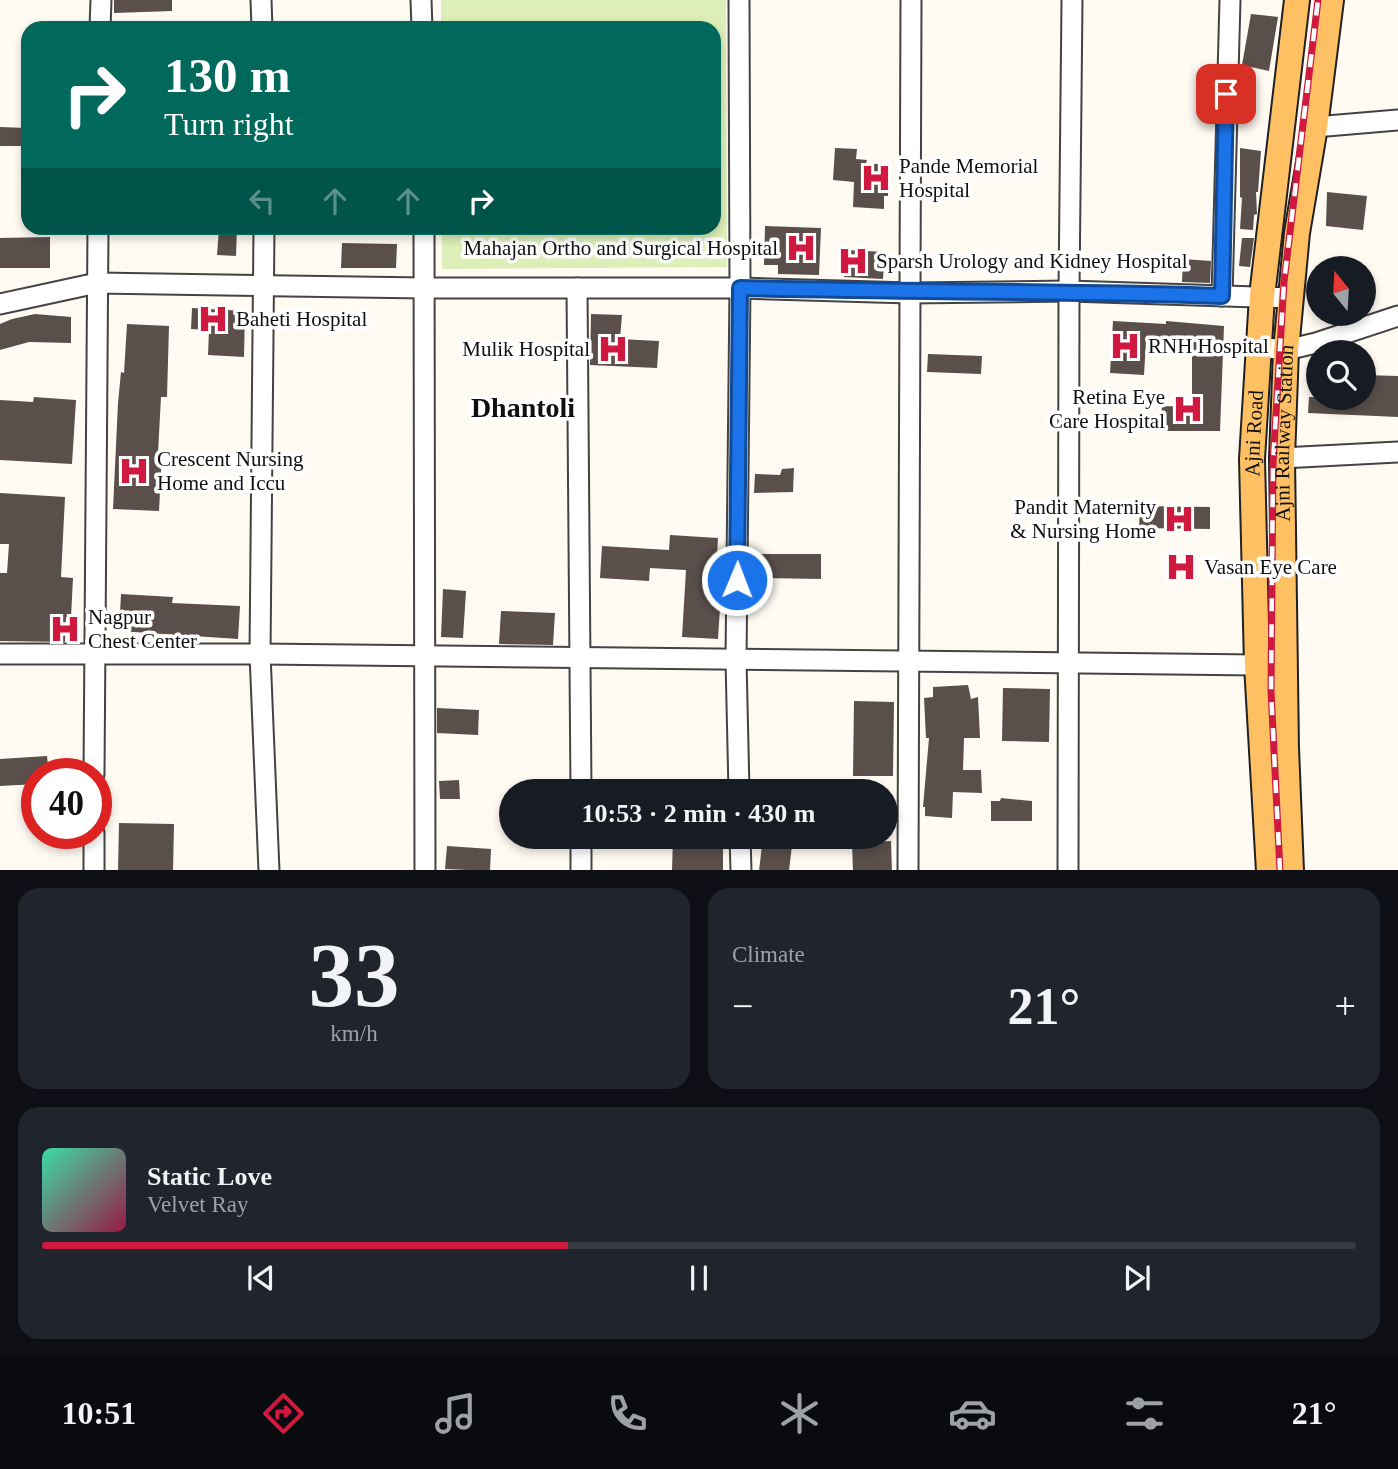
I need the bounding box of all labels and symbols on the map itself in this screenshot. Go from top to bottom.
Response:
pin [1196,64,1256,124]
place label: Pande Memorial Hospital [899,154,1039,202]
hospital icon: Pande Memorial Hospital [859,161,893,195]
hospital icon: Mahajan Ortho and Surgical Hospital [784,231,818,265]
place label: Mahajan Ortho and Surgical Hospital [463,236,778,260]
hospital icon: Sparsh Urology and Kidney Hospital [836,244,870,278]
place label: Sparsh Urology and Kidney Hospital [876,249,1188,273]
north arrow [1306,256,1376,326]
hospital icon: Baheti Hospital [196,302,230,336]
place label: Baheti Hospital [236,307,367,331]
hospital icon: RNH Hospital [1108,329,1142,363]
hospital icon: Mulik Hospital [596,332,630,366]
place label: RNH Hospital [1148,334,1269,358]
place label: Mulik Hospital [462,337,590,361]
street label: Ajni Railway Station [1270,343,1299,522]
place label: Retina Eye Care Hospital [1049,385,1165,433]
street label: Ajni Road [1240,389,1268,477]
district label: Dhantoli [471,392,575,423]
hospital icon: Retina Eye Care Hospital [1171,392,1205,426]
place label: Crescent Nursing Home and Iccu [157,447,304,495]
hospital icon: Crescent Nursing Home and Iccu [117,454,151,488]
place label: Pandit Maternity & Nursing Home [1010,495,1156,543]
hospital icon: Pandit Maternity & Nursing Home [1162,502,1196,536]
position arrow [700,543,774,617]
hospital icon: Vasan Eye Care [1164,550,1198,584]
place label: Vasan Eye Care [1204,555,1337,579]
place label: Nagpur Chest Center [88,605,197,653]
hospital icon: Nagpur Chest Center [48,612,82,646]
speed limit sign: 40 [21,758,112,849]

